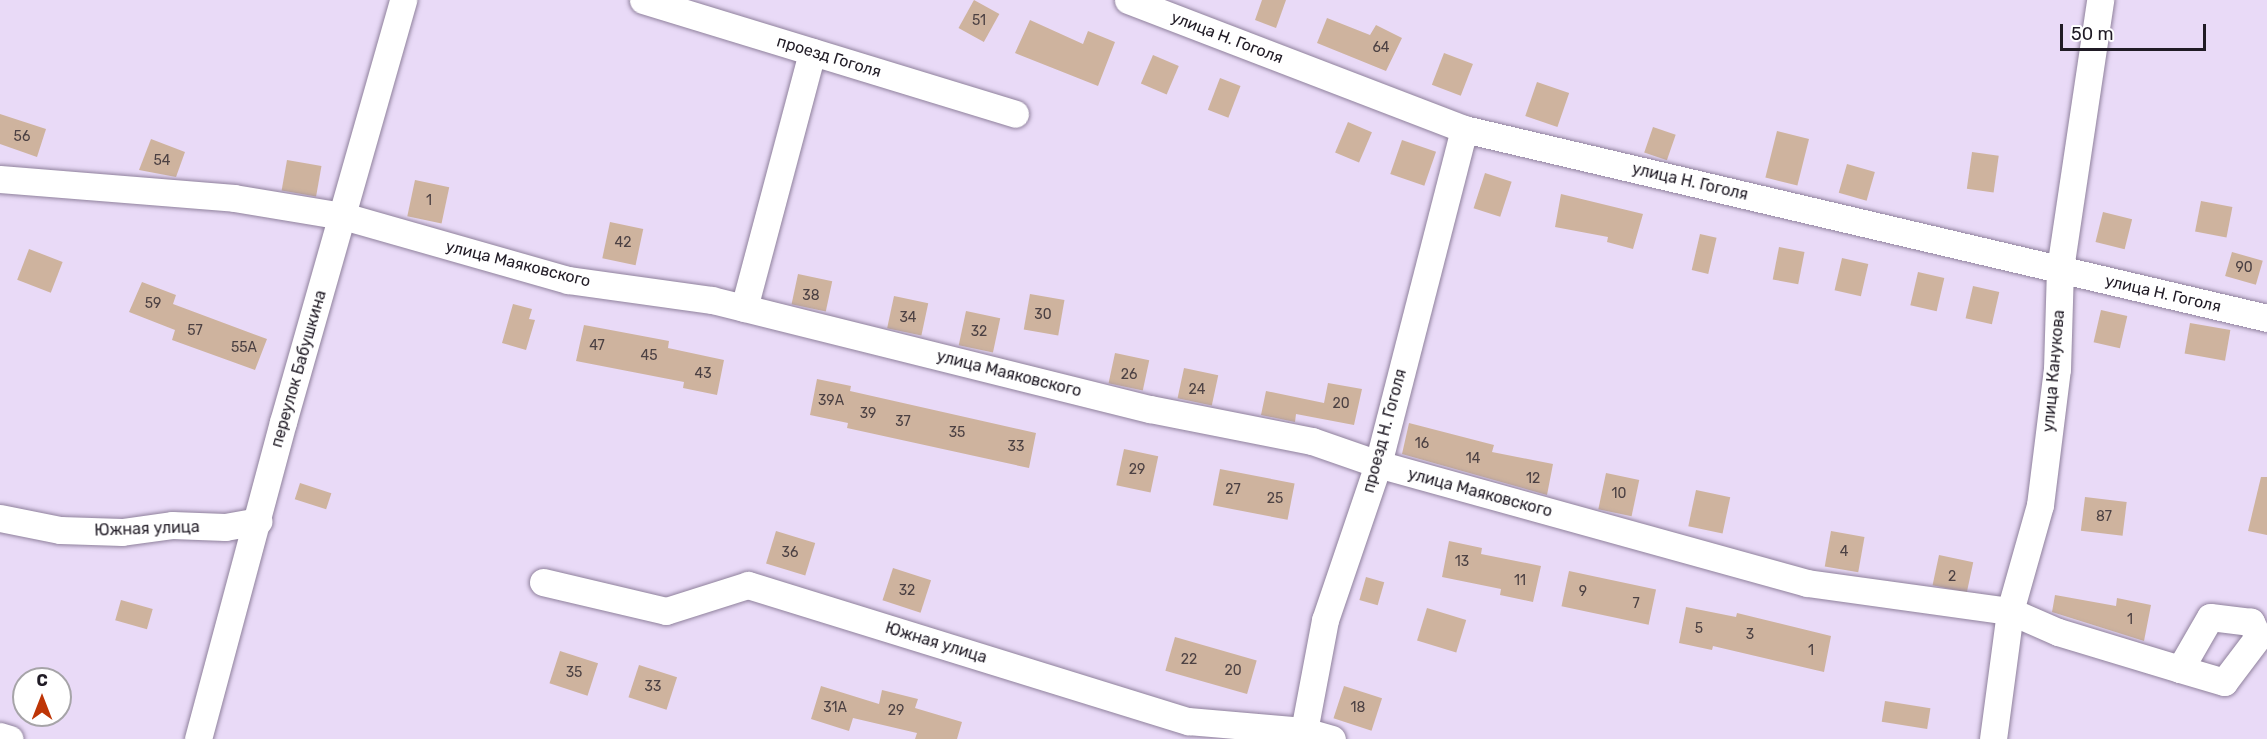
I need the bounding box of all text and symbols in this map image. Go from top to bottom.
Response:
street label: улица Н. Гоголя [1168,8,1286,68]
scale bar [2063,12,2208,50]
house number: 51 [972,13,986,29]
text: 50 m [2071,23,2114,45]
street label: проезд Гоголя [774,32,884,82]
house number: 64 [1372,40,1390,56]
house number: 56 [14,129,30,145]
house number: 54 [153,153,171,169]
street label: улица Н. Гоголя [1630,159,1750,205]
house number: 1 [426,193,432,209]
house number: 42 [615,235,631,251]
street label: улица Маяковского [444,237,592,291]
house number: 90 [2235,260,2253,276]
street label: улица Н. Гоголя [2103,271,2223,317]
street label: переулок Бабушкина [267,288,331,450]
house number: 38 [802,288,820,304]
house number: 59 [145,296,161,312]
house number: 30 [1034,307,1052,323]
street label: улица Канукова [2039,309,2069,433]
house number: 34 [899,310,917,326]
house number: 57 [187,323,203,339]
house number: 32 [971,324,987,340]
house number: 47 [589,338,605,354]
house number: 55А [231,340,257,356]
street label: улица Маяковского [935,347,1083,401]
house number: 45 [640,348,658,364]
house number: 43 [694,366,712,382]
house number: 26 [1121,367,1137,383]
street label: проезд Н. Гоголя [1359,367,1411,495]
house number: 24 [1189,382,1205,398]
house number: 39А [818,393,844,409]
house number: 20 [1332,396,1350,412]
house number: 39 [860,406,876,422]
house number: 37 [895,414,911,430]
house number: 35 [949,425,965,441]
house number: 16 [1415,436,1429,452]
house number: 33 [1008,439,1024,455]
house number: 14 [1466,451,1480,467]
house number: 29 [1129,462,1145,478]
street label: улица Маяковского [1406,464,1554,522]
house number: 12 [1526,471,1540,487]
house number: 27 [1225,482,1241,498]
house number: 10 [1612,486,1626,502]
house number: 25 [1267,491,1283,507]
house number: 87 [2096,509,2112,525]
street label: Южная улица [94,518,200,540]
house number: 4 [1840,544,1848,560]
house number: 36 [782,545,798,561]
house number: 13 [1455,554,1469,570]
house number: 2 [1948,569,1956,585]
house number: 11 [1514,573,1526,589]
house number: 32 [899,583,915,599]
house number: 9 [1579,584,1587,600]
house number: 7 [1632,596,1640,612]
house number: 1 [2127,612,2133,628]
street label: Южная улица [883,618,989,668]
house number: 5 [1695,621,1703,637]
house number: 3 [1746,627,1754,643]
house number: 1 [1808,643,1814,659]
house number: 22 [1181,652,1197,668]
house number: 20 [1224,663,1242,679]
house number: 35 [566,665,582,681]
north arrow [12,667,72,727]
text: С [36,671,48,690]
house number: 33 [645,679,661,695]
house number: 31А [823,700,847,716]
house number: 18 [1351,700,1365,716]
house number: 29 [888,703,904,719]

